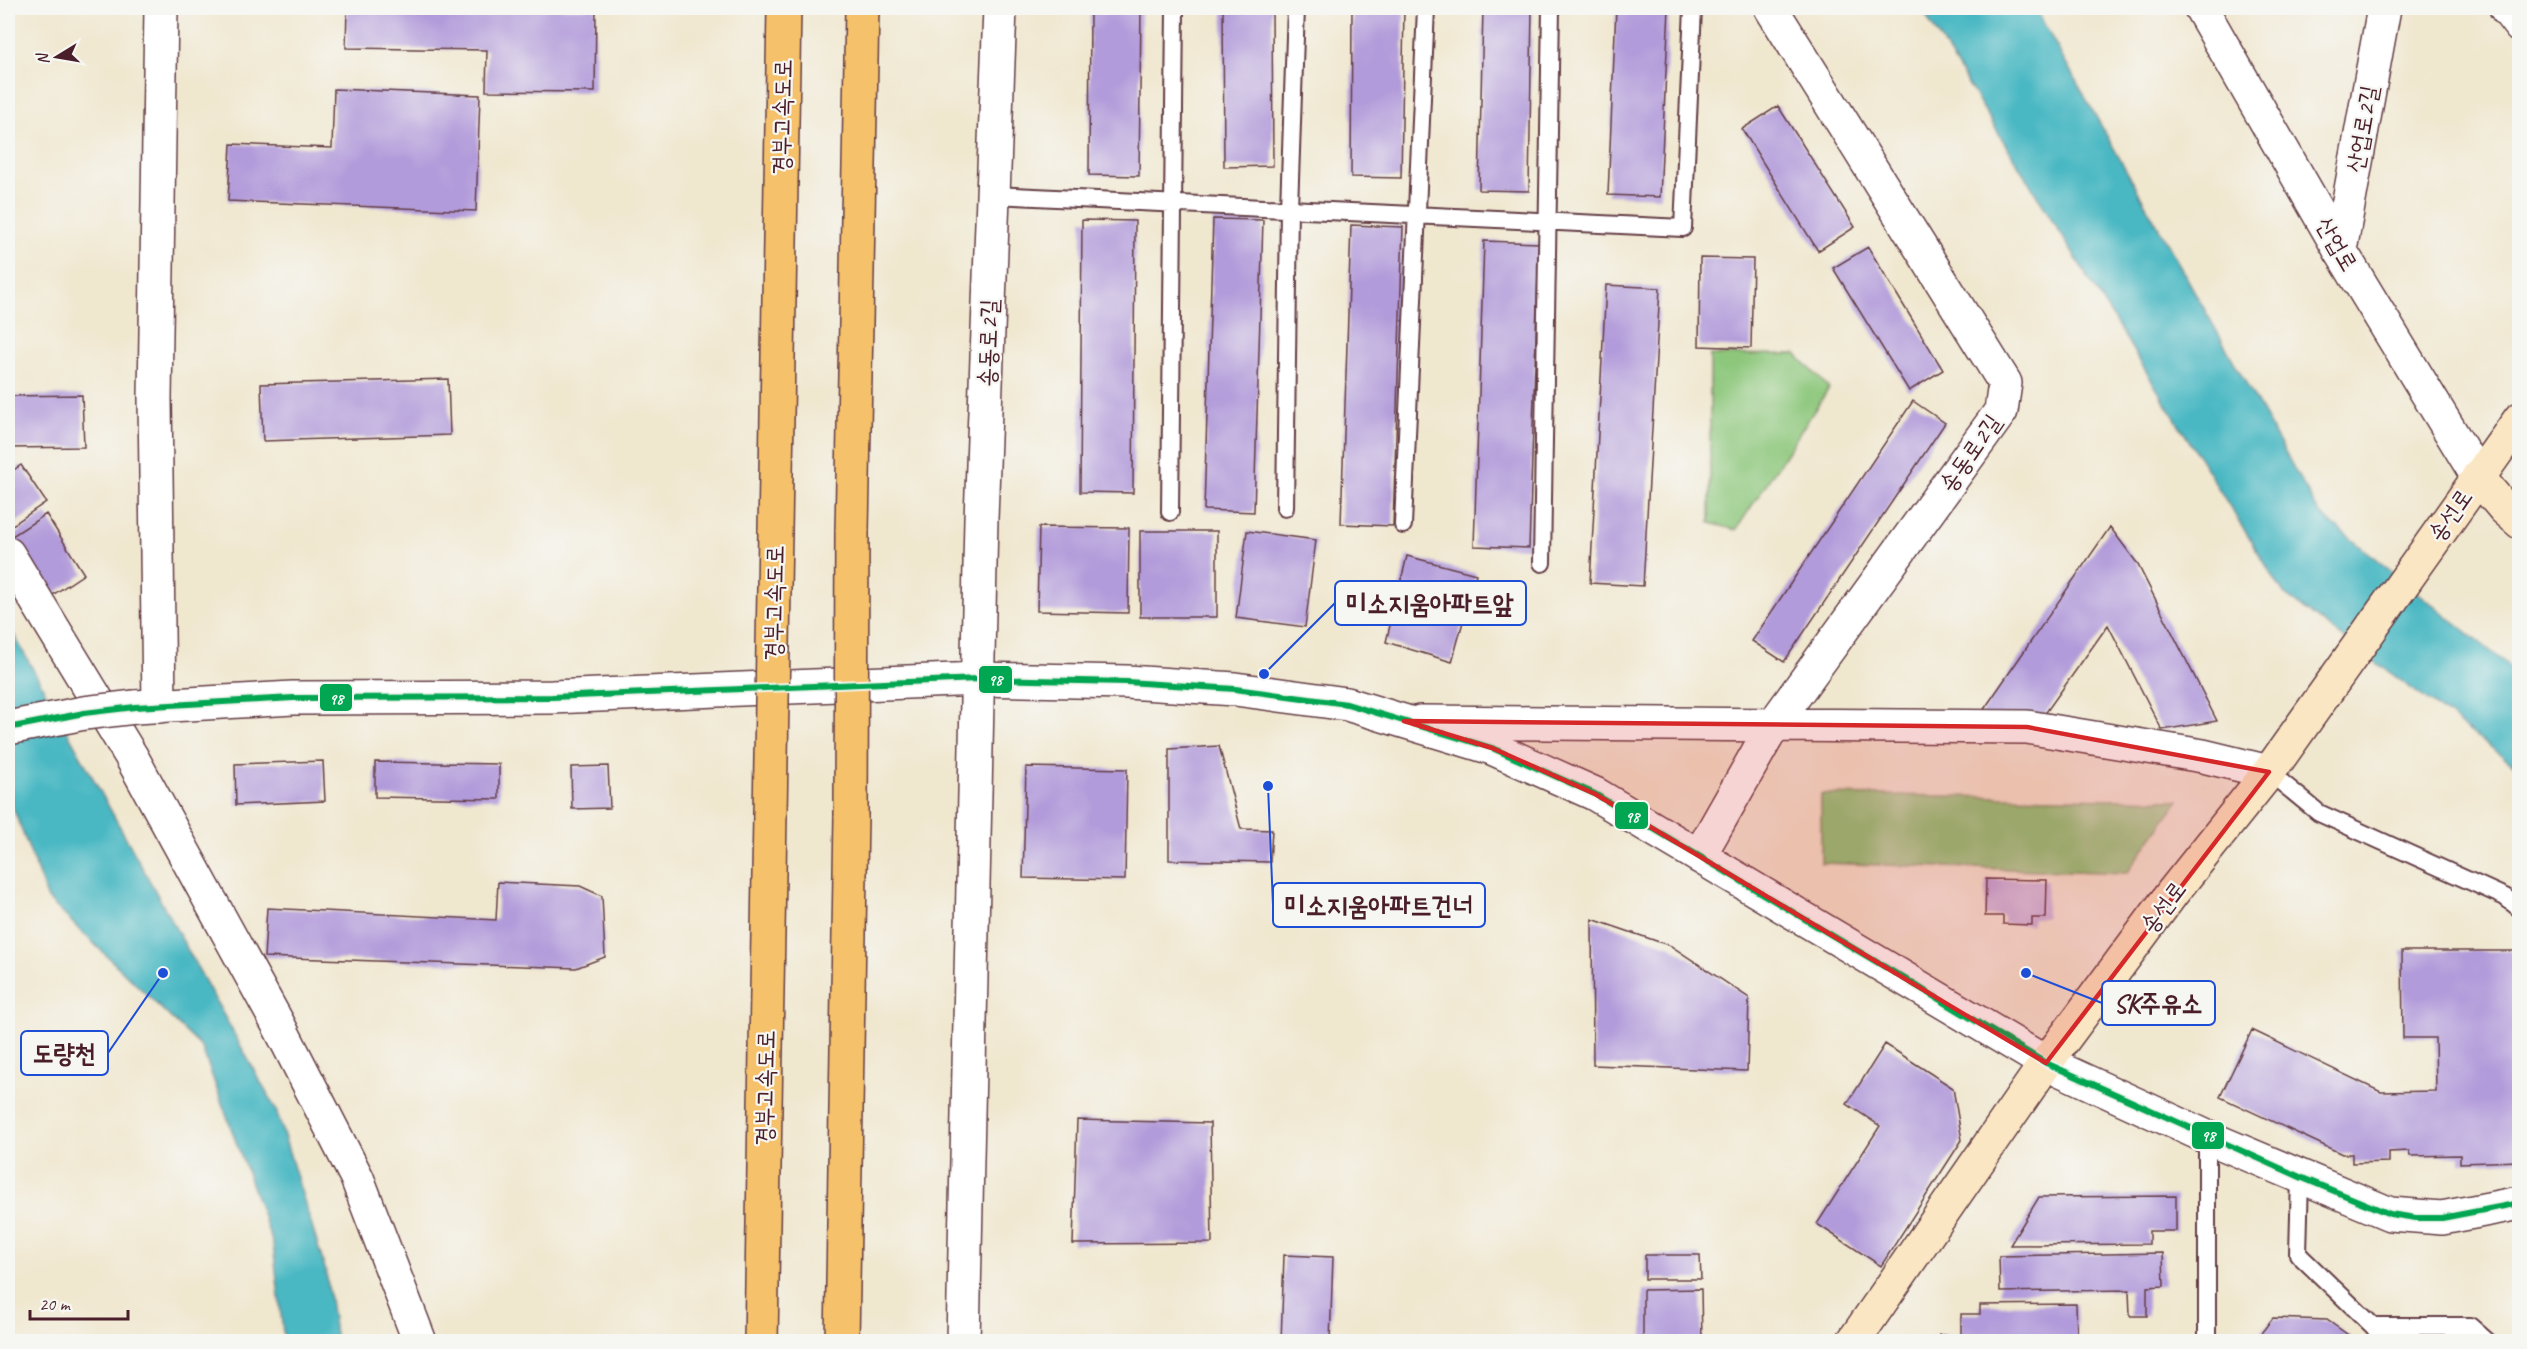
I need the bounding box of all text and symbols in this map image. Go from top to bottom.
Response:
north arrow [27,27,87,87]
text: N [32,50,54,66]
street label: 경부고속도로 [766,59,798,175]
street label: 산업로2길 [2340,83,2384,175]
street label: 산업로 [2310,211,2364,277]
street label: 송동로2길 [971,298,1005,388]
street label: 송동로2길 [1932,408,2008,498]
street label: 송선로 [2421,483,2479,547]
street label: 경부고속도로 [758,545,790,661]
callout: 미소지움아파트앞 [1335,581,1526,625]
text: 미소지움아파트앞 [1346,587,1514,620]
line badge: 98 [978,665,1013,694]
text: 98 [988,670,1004,690]
line badge: 98 [319,683,353,712]
text: 98 [329,689,345,709]
line badge: 98 [1614,801,1649,830]
text: 98 [1625,807,1641,827]
street label: 송선로 [2134,875,2192,939]
callout: 미소지움아파트건너 [1273,883,1485,927]
text: 미소지움아파트건너 [1285,889,1473,922]
callout: SK주유소 [2102,981,2215,1025]
text: SK주유소 [2114,987,2202,1020]
street label: 경부고속도로 [749,1030,781,1146]
callout: 도량천 [21,1031,108,1075]
text: 도량천 [33,1037,95,1070]
line badge: 98 [2191,1121,2225,1150]
text: 98 [2201,1126,2217,1146]
scale bar [30,1283,128,1321]
text: 20 m [39,1293,72,1315]

